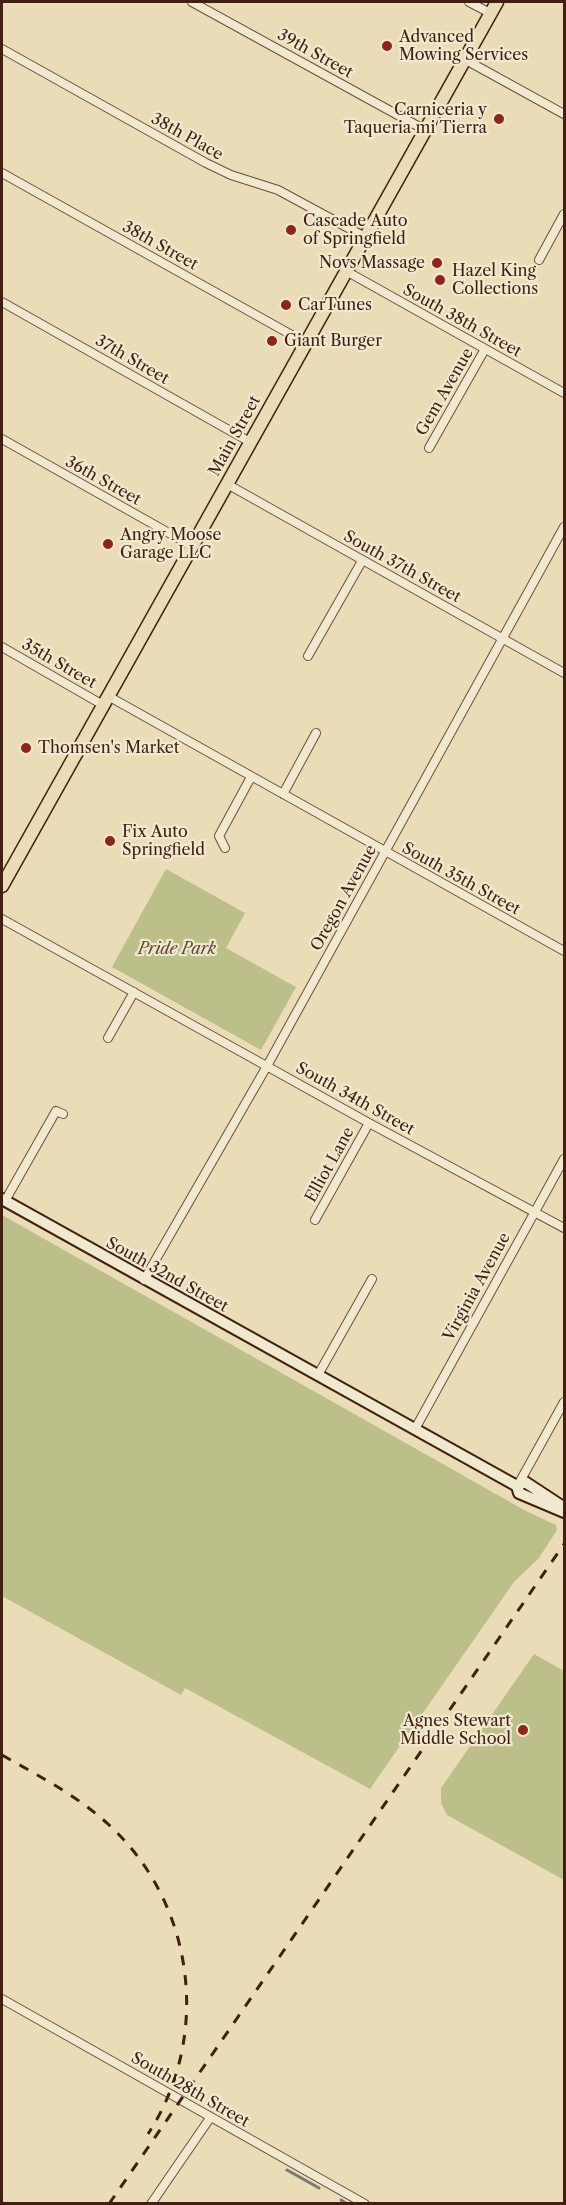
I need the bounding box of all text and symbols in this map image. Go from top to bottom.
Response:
street label: 39th Street [274,25,356,83]
place label: Advanced Mowing Services [399,27,528,65]
marker: Advanced Mowing Services [380,39,394,53]
place label: Carniceria y Taqueria mi Tierra [344,100,487,138]
street label: 38th Place [148,109,226,165]
marker: Carniceria y Taqueria mi Tierra [492,112,506,126]
place label: Cascade Auto of Springfield [303,211,407,249]
street label: 38th Street [119,217,201,275]
marker: Cascade Auto of Springfield [284,223,298,237]
place label: Novs Massage [319,253,425,273]
marker: Novs Massage [430,256,444,270]
place label: Hazel King Collections [452,261,538,299]
marker: Hazel King Collections [433,273,447,287]
street label: South 38th Street [399,280,525,362]
place label: CarTunes [298,295,372,315]
marker: CarTunes [279,298,293,312]
street label: 37th Street [92,331,172,389]
place label: Giant Burger [284,331,382,351]
marker: Giant Burger [265,334,279,348]
street label: Gem Avenue [412,345,478,439]
street label: Main Street [205,392,265,480]
street label: 36th Street [62,452,144,510]
place label: Angry Moose Garage LLC [120,525,222,563]
street label: South 37th Street [340,527,464,607]
marker: Angry Moose Garage LLC [101,537,115,551]
street label: 35th Street [18,635,100,693]
place label: Thomsen's Market [38,738,179,758]
marker: Thomsen's Market [19,741,33,755]
place label: Fix Auto Springfield [122,822,205,860]
marker: Fix Auto Springfield [103,834,117,848]
street label: South 35th Street [399,839,523,919]
street label: Oregon Avenue [307,842,381,954]
park label: Pride Park [138,939,216,959]
street label: South 34th Street [292,1058,418,1140]
street label: Elliot Lane [301,1124,359,1206]
street label: Virginia Avenue [439,1229,515,1345]
street label: South 32nd Street [103,1234,231,1316]
place label: Agnes Stewart Middle School [400,1711,511,1749]
marker: Agnes Stewart Middle School [516,1723,530,1737]
street label: South 28th Street [128,2048,252,2132]

